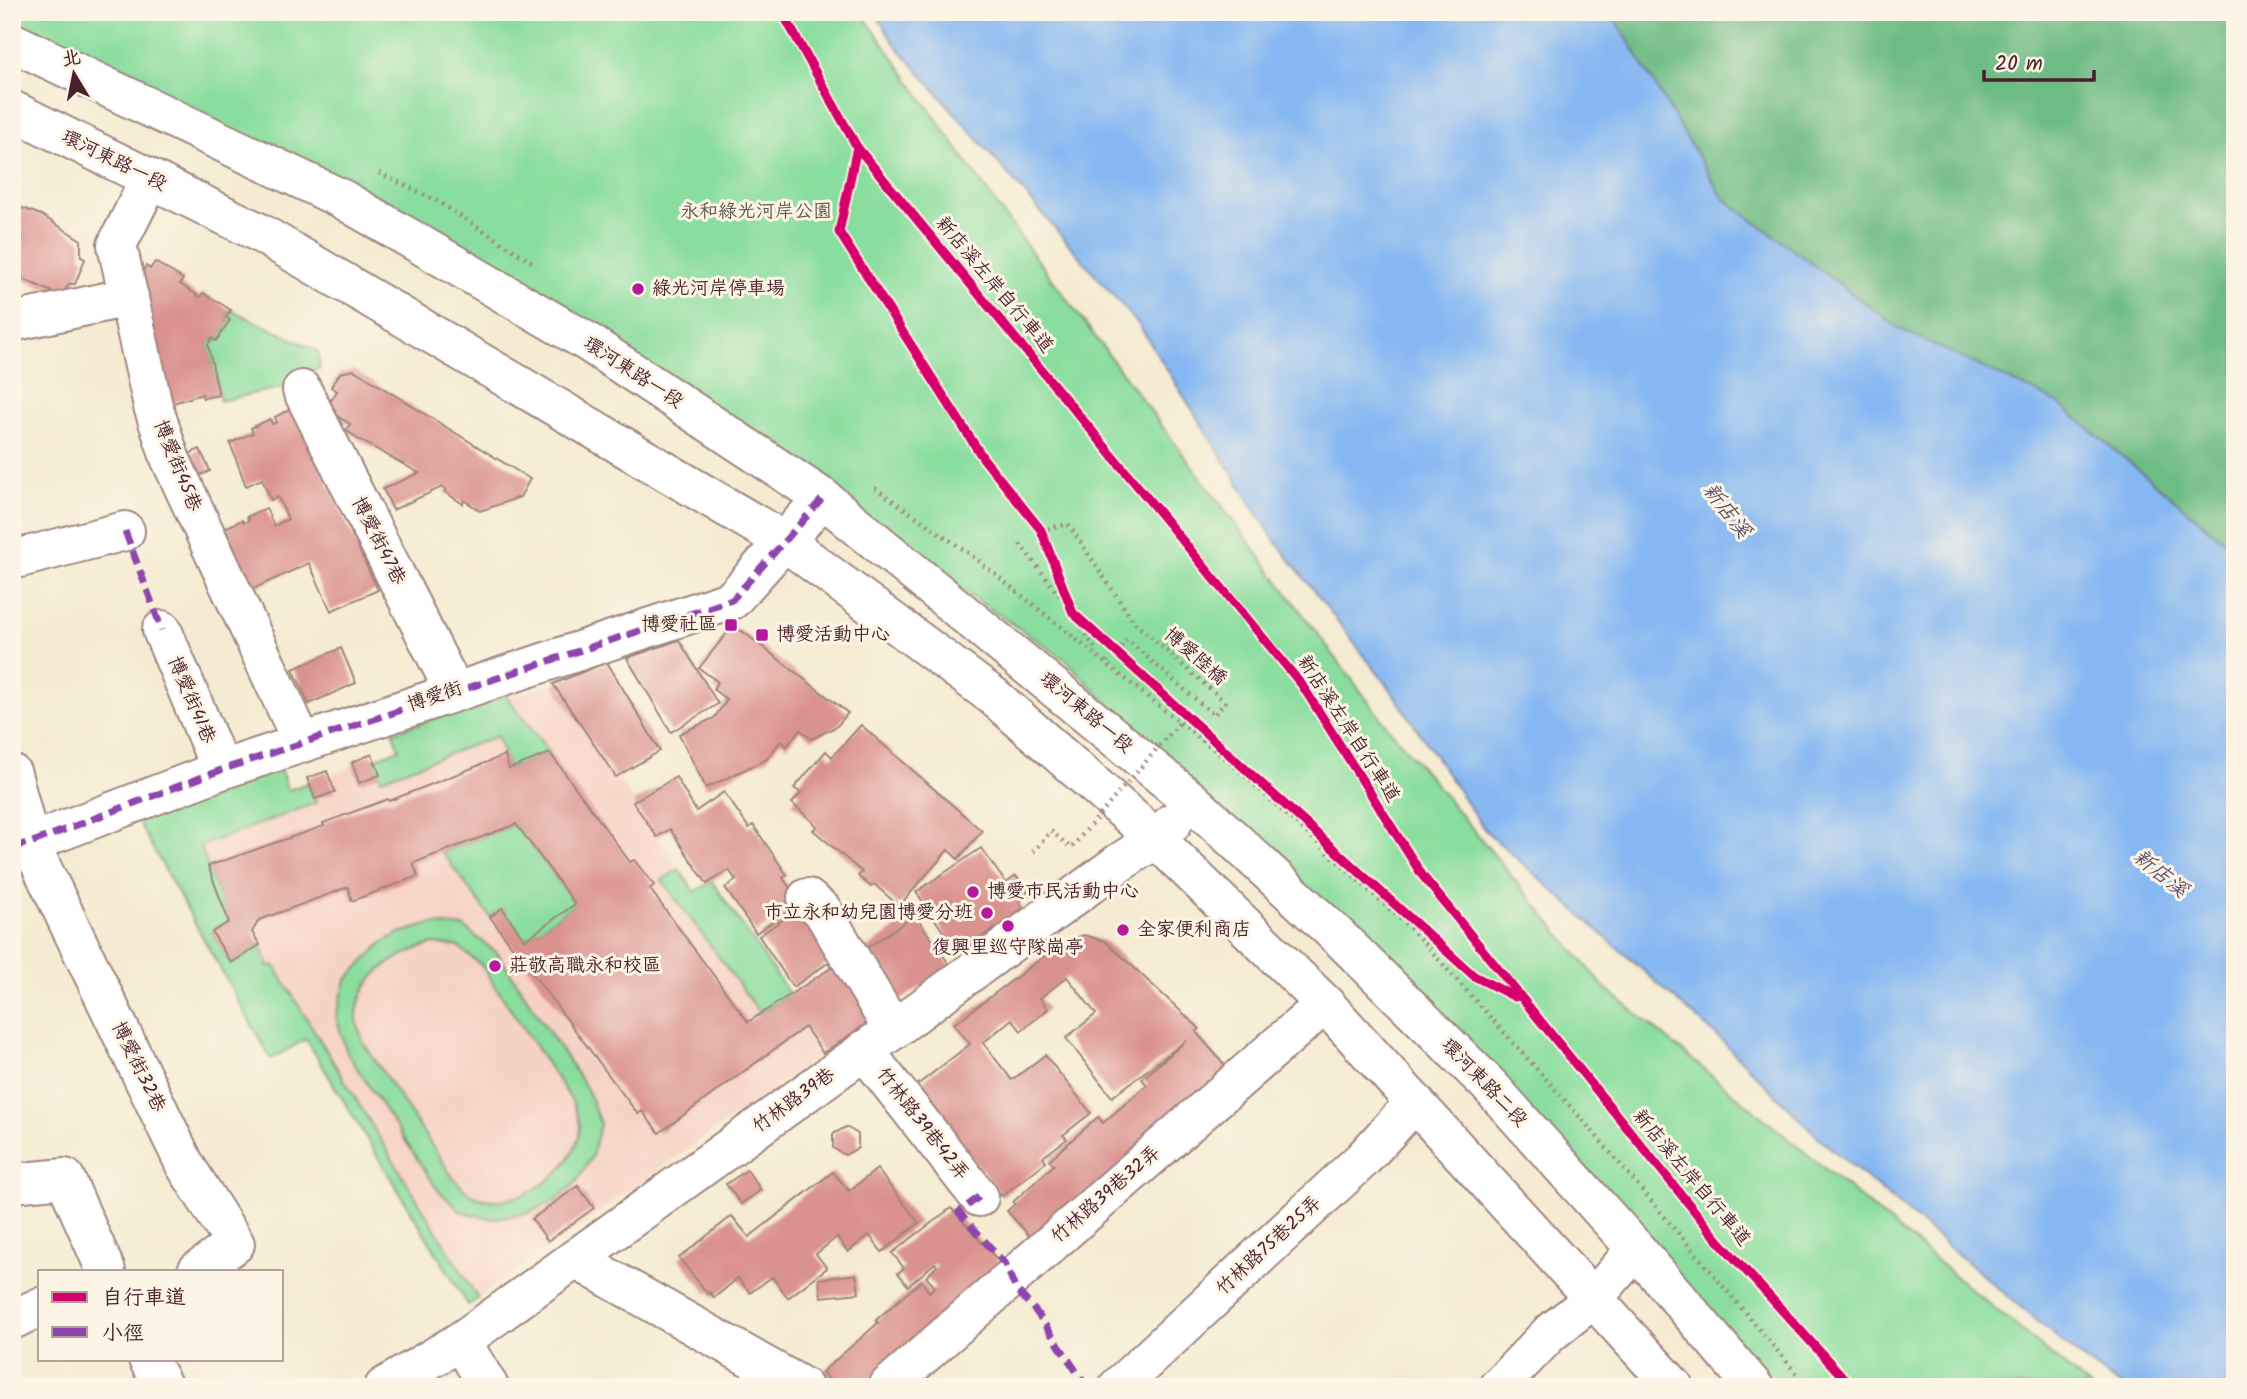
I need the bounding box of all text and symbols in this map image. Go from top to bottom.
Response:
north arrow [38,38,108,108]
scale bar [1984,38,2095,82]
text: 北 [59,43,83,76]
text: 20 m [1995,48,2043,81]
street label: 環河東路一段 [56,123,172,199]
park label: 永和綠光河岸公園 [680,197,832,227]
street label: 新店溪左岸自行車道 [928,210,1060,360]
place label: 綠光河岸停車場 [652,274,785,304]
marker: 綠光河岸停車場 [630,281,646,297]
street label: 環河東路一段 [577,329,689,417]
street label: 博愛街45巷 [145,416,209,516]
water label: 新店溪 [1694,476,1759,547]
street label: 博愛街47巷 [343,492,413,590]
place label: 博愛社區 [641,610,717,640]
marker: 博愛社區 [723,617,739,633]
place label: 博愛活動中心 [776,620,890,650]
street label: 博愛陸橋 [1156,621,1234,693]
marker: 博愛活動中心 [754,627,770,643]
street label: 新店溪左岸自行車道 [1289,649,1407,809]
street label: 博愛街41巷 [159,652,223,748]
street label: 環河東路一段 [1033,665,1139,761]
street label: 博愛街 [403,674,467,720]
water label: 新店溪 [2125,841,2196,907]
place label: 博愛市民活動中心 [987,877,1139,907]
marker: 博愛市民活動中心 [965,884,981,900]
place label: 市立永和幼兒園博愛分班 [764,898,973,928]
marker: 市立永和幼兒園博愛分班 [979,905,995,921]
place label: 全家便利商店 [1137,915,1251,945]
marker: 復興里巡守隊崗亭 [1000,918,1016,934]
marker: 全家便利商店 [1115,922,1131,938]
place label: 復興里巡守隊崗亭 [932,933,1084,963]
place label: 莊敬高職永和校區 [509,951,661,981]
marker: 莊敬高職永和校區 [487,958,503,974]
street label: 博愛街32巷 [103,1016,173,1118]
street label: 環河東路二段 [1434,1032,1534,1134]
street label: 竹林路39巷 [746,1061,842,1141]
street label: 竹林路39巷42弄 [868,1061,976,1187]
street label: 新店溪左岸自行車道 [1625,1103,1757,1253]
street label: 竹林路39巷32弄 [1044,1139,1168,1251]
street label: 竹林路75巷25弄 [1209,1189,1329,1303]
legend [38,1270,284,1360]
text: 自行車道 [102,1282,186,1315]
text: 小徑 [102,1318,144,1351]

